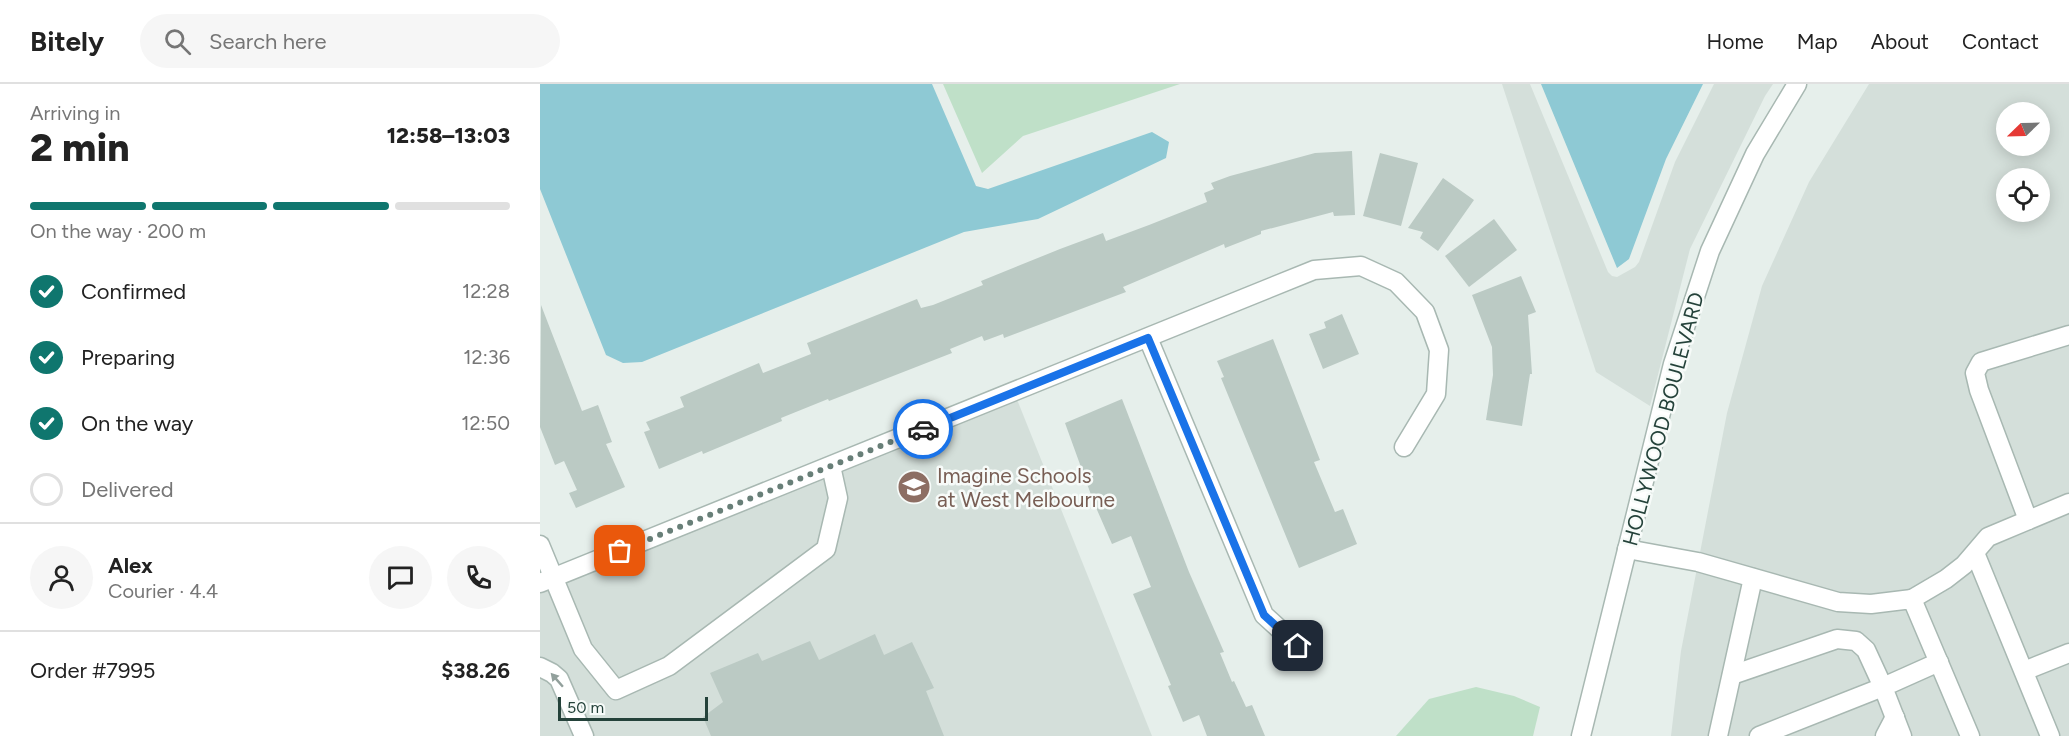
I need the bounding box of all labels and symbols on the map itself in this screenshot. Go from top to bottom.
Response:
north arrow [1996,102,2050,156]
street label: HOLLYWOOD BOULEVARD [1617,289,1709,549]
courier [893,399,953,459]
place label: Imagine Schools at West Melbourne [937,463,1115,512]
school or university icon: Imagine Schools at West Melbourne [896,469,932,505]
pin [594,525,645,576]
pin [1272,620,1323,671]
one-way arrow [550,672,564,687]
scale bar [558,694,708,722]

